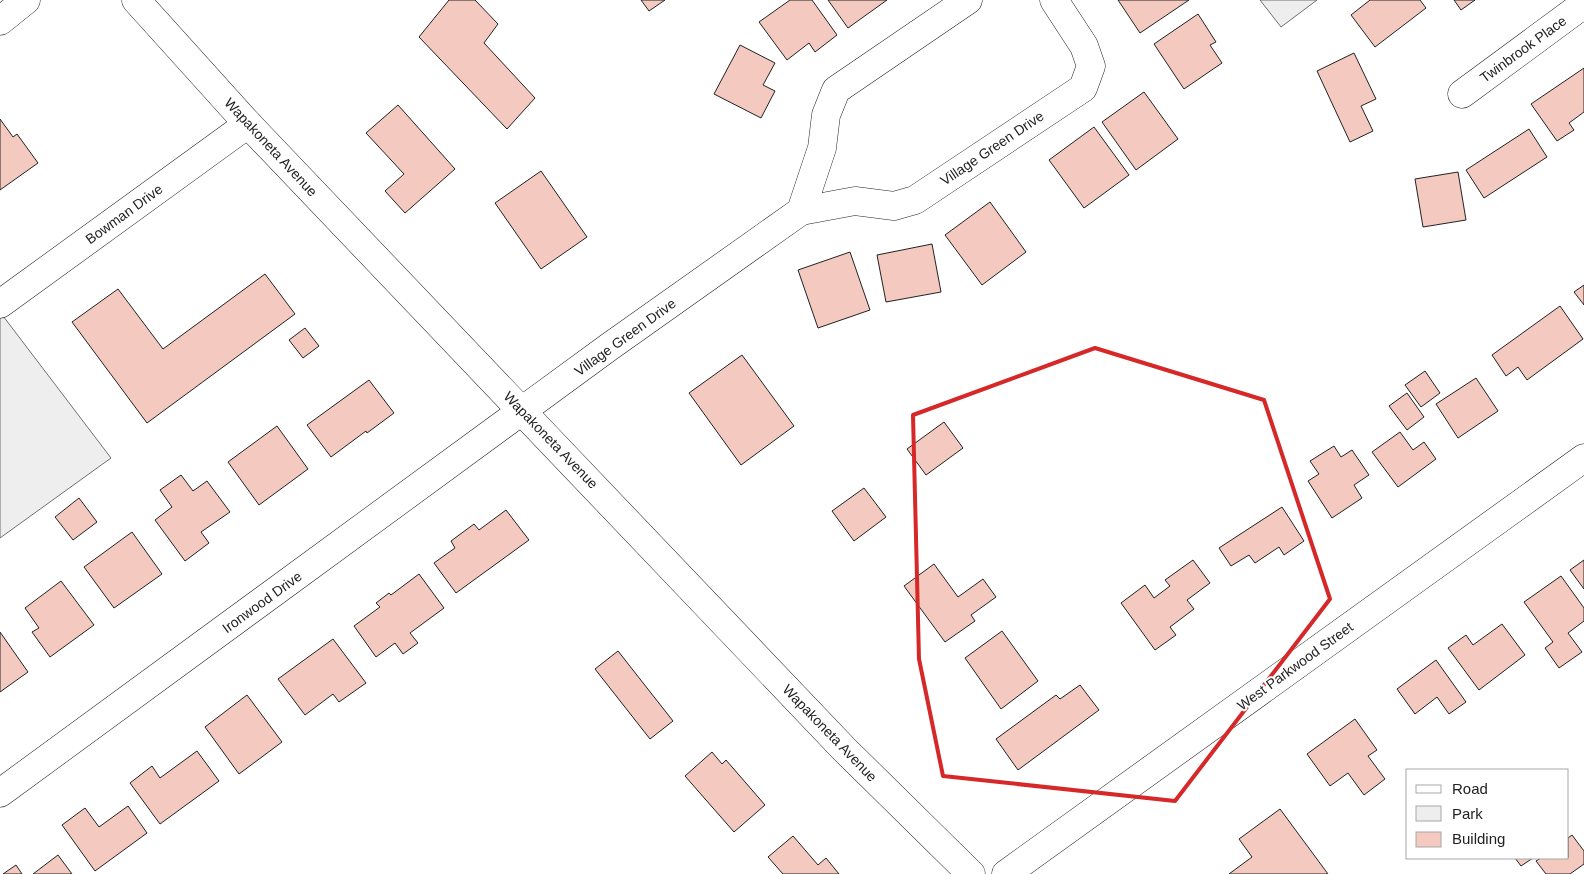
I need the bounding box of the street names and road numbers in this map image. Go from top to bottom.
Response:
street label: Twinbrook Place [1477,12,1569,86]
street label: Wapakoneta Avenue [221,95,321,200]
street label: Village Green Drive [937,107,1047,189]
street label: Bowman Drive [82,181,166,247]
street label: Village Green Drive [571,295,679,379]
street label: Wapakoneta Avenue [501,388,602,492]
street label: Ironwood Drive [219,568,305,636]
street label: West Parkwood Street [1234,619,1356,713]
street label: Wapakoneta Avenue [780,681,881,785]

